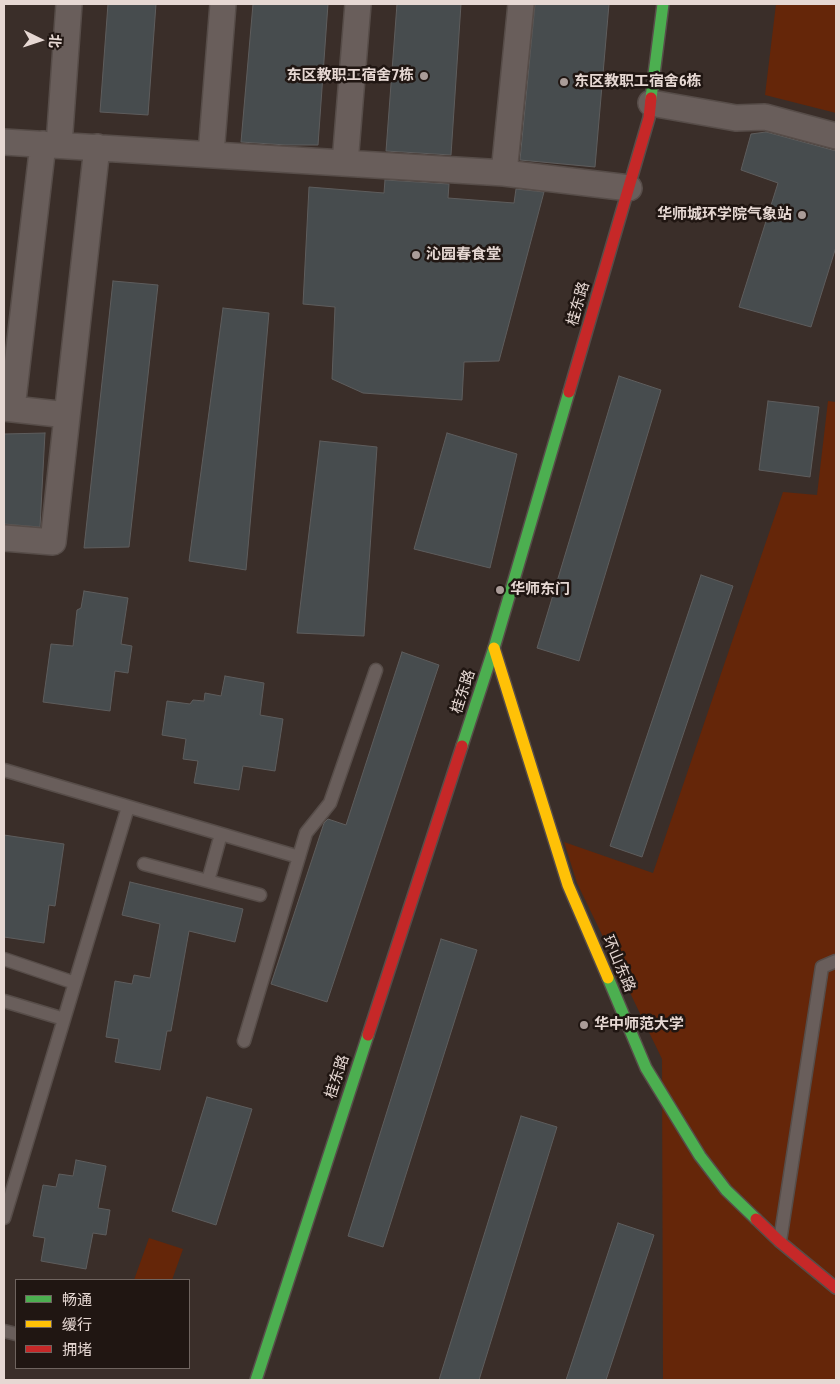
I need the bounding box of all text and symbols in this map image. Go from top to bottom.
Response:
north arrow [15,15,65,65]
text: 北 [46,34,63,49]
place label: 东区教职工宿舍7栋 [286,67,414,85]
marker: 东区教职工宿舍7栋 [418,70,430,82]
place label: 东区教职工宿舍6栋 [574,73,702,91]
marker: 东区教职工宿舍6栋 [558,76,570,88]
place label: 华师城环学院气象站 [657,206,792,224]
marker: 华师城环学院气象站 [796,209,808,221]
place label: 沁园春食堂 [426,246,501,264]
marker: 沁园春食堂 [410,249,422,261]
street label: 桂东路 [564,280,594,328]
place label: 华师东门 [510,581,570,599]
marker: 华师东门 [494,584,506,596]
street label: 桂东路 [448,668,480,716]
street label: 环山东路 [598,933,638,995]
place label: 华中师范大学 [594,1016,684,1034]
marker: 华中师范大学 [578,1019,590,1031]
street label: 桂东路 [322,1053,354,1101]
legend [15,1279,190,1369]
text: 畅通 [62,1291,92,1309]
text: 缓行 [62,1316,92,1334]
text: 拥堵 [62,1341,92,1359]

